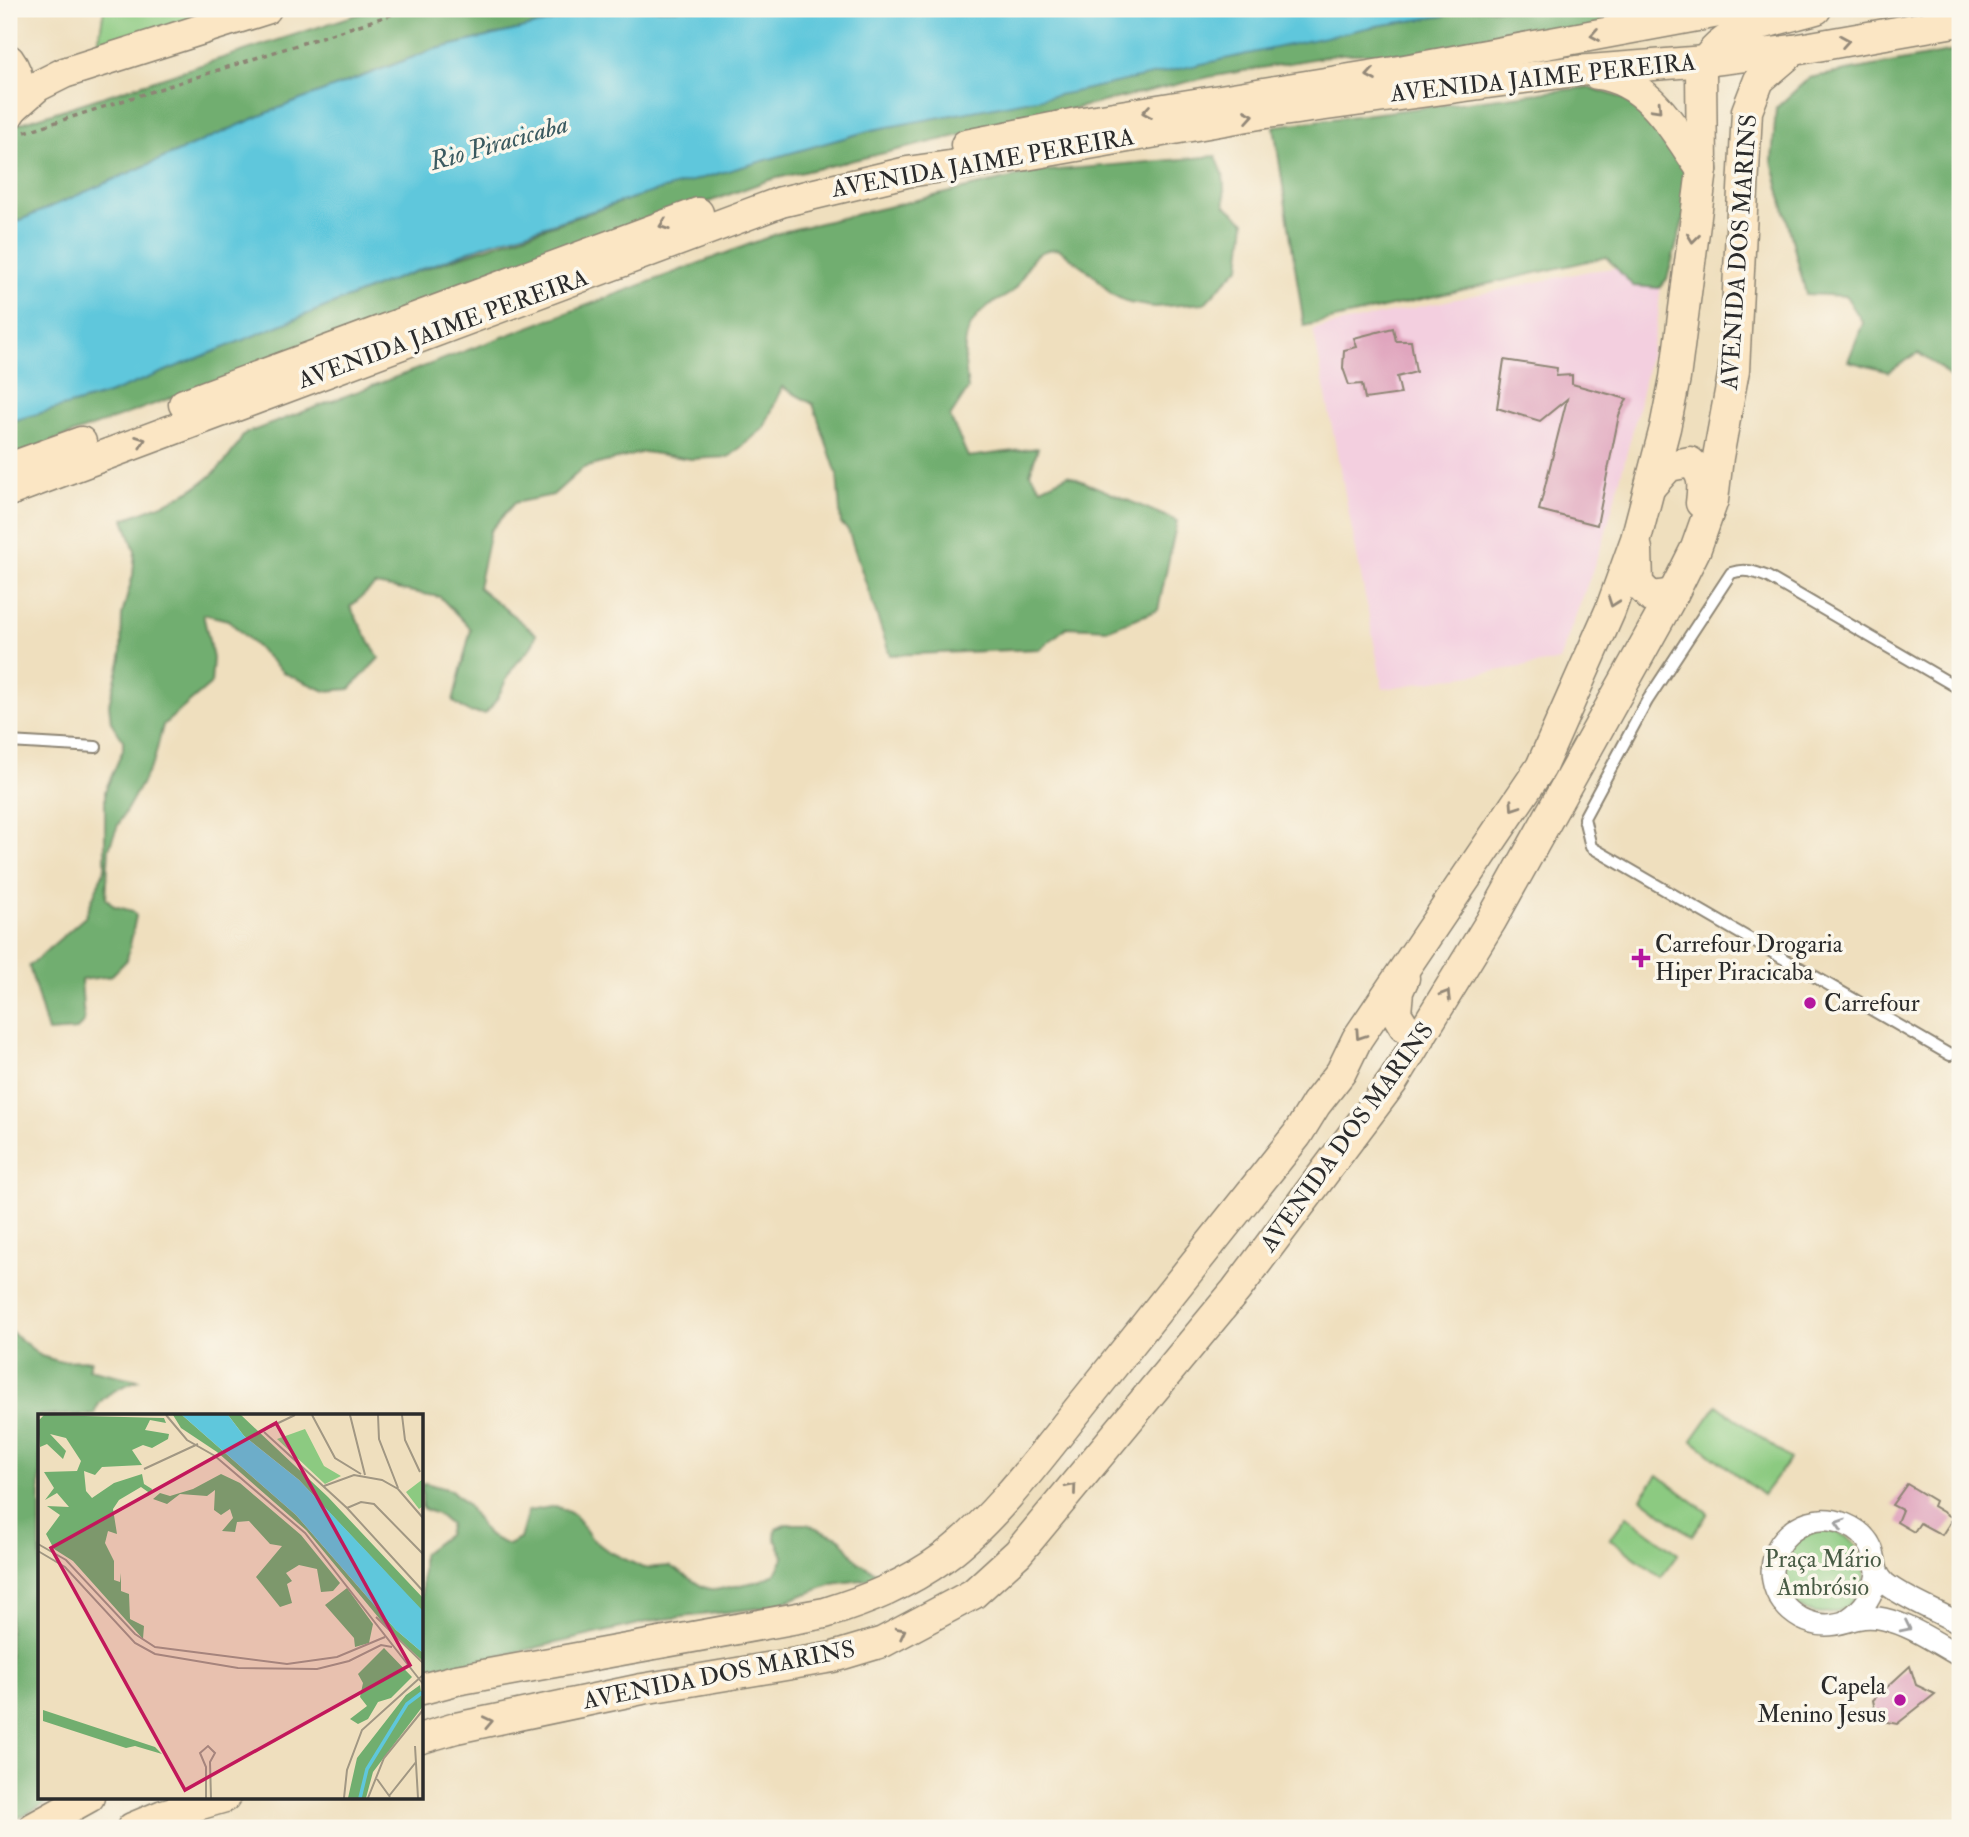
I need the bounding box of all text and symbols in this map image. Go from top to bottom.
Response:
one-way arrow [1589,27,1601,42]
one-way arrow [1839,34,1851,49]
street label: AVENIDA JAIME PEREIRA [1388,47,1697,110]
one-way arrow [1365,67,1377,82]
one-way arrow [1649,100,1662,113]
one-way arrow [1141,104,1153,119]
water label: Rio Piracicaba [425,108,572,178]
one-way arrow [1243,109,1255,124]
street label: AVENIDA DOS MARINS [1714,113,1764,392]
street label: AVENIDA JAIME PEREIRA [828,121,1137,205]
one-way arrow [658,217,670,231]
one-way arrow [1686,232,1701,243]
street label: AVENIDA JAIME PEREIRA [293,262,592,396]
one-way arrow [135,435,147,449]
one-way arrow [1607,596,1621,608]
one-way arrow [1510,799,1523,812]
place label: Carrefour Drogaria Hiper Piracicaba [1655,929,1844,988]
marker: Carrefour Drogaria Hiper Piracicaba [1633,950,1649,966]
place label: Carrefour [1824,988,1920,1019]
one-way arrow [1438,989,1451,1002]
marker: Carrefour [1802,995,1818,1011]
street label: AVENIDA DOS MARINS [1253,1016,1441,1259]
one-way arrow [1355,1028,1368,1041]
inset map [38,1414,424,1798]
one-way arrow [1064,1483,1076,1496]
one-way arrow [1835,1518,1847,1532]
park label: Praça Mário Ambrósio [1765,1544,1881,1603]
one-way arrow [1899,1619,1911,1633]
one-way arrow [894,1627,906,1641]
street label: AVENIDA DOS MARINS [579,1633,858,1717]
place label: Capela Menino Jesus [1757,1671,1887,1730]
marker: Capela Menino Jesus [1892,1692,1908,1708]
one-way arrow [482,1715,494,1730]

